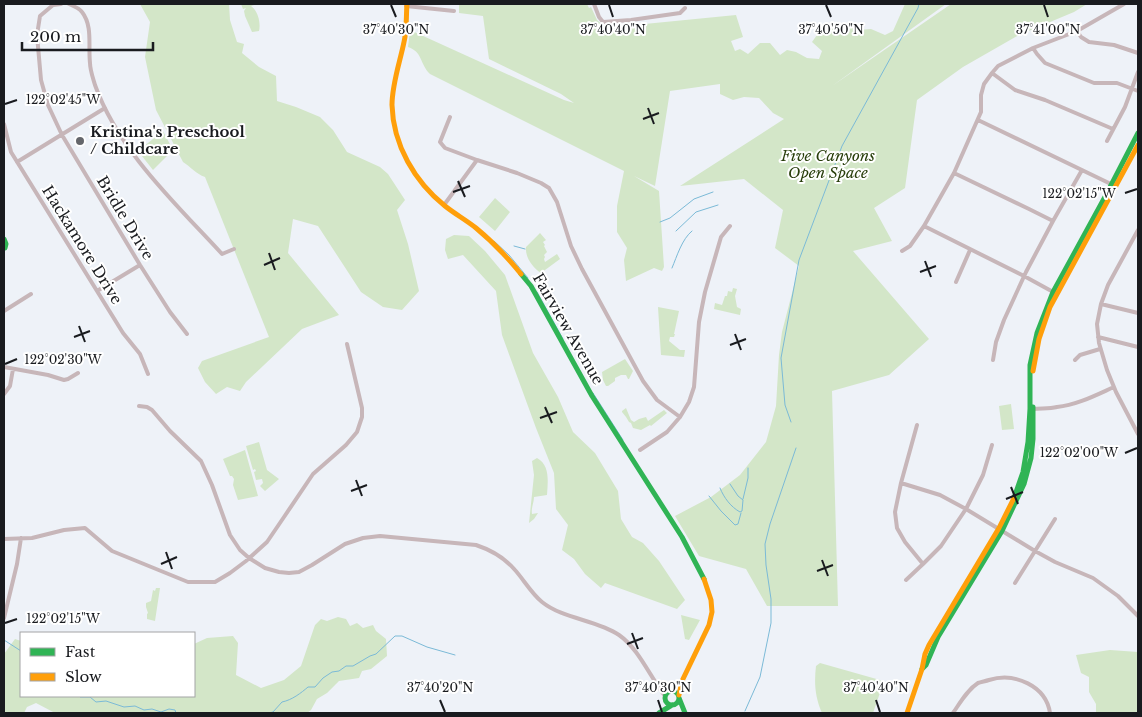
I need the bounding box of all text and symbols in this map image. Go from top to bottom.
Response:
scale bar [22,20,154,52]
text: 37°40'30"N [363,22,429,37]
text: 37°40'40"N [580,22,646,37]
text: 37°40'50"N [798,22,864,37]
text: 37°41'00"N [1016,22,1080,37]
text: 200 m [30,27,81,46]
text: 122°02'45"W [26,92,101,107]
place label: Kristina's Preschool / Childcare [90,122,245,158]
marker: Kristina's Preschool / Childcare [74,135,86,147]
park label: Five Canyons Open Space [780,146,875,182]
street label: Bridle Drive [93,172,158,263]
street label: Hackamore Drive [38,182,127,308]
text: 122°02'15"W [1042,186,1117,201]
street label: Fairview Avenue [529,269,608,388]
text: 122°02'30"W [24,352,103,367]
text: 122°02'00"W [1040,445,1119,460]
text: 122°02'15"W [26,611,101,626]
legend [20,632,195,697]
text: Fast [65,642,96,661]
text: Slow [65,667,102,686]
text: 37°40'20"N [407,680,473,695]
text: 37°40'30"N [625,680,691,695]
text: 37°40'40"N [843,680,909,695]

